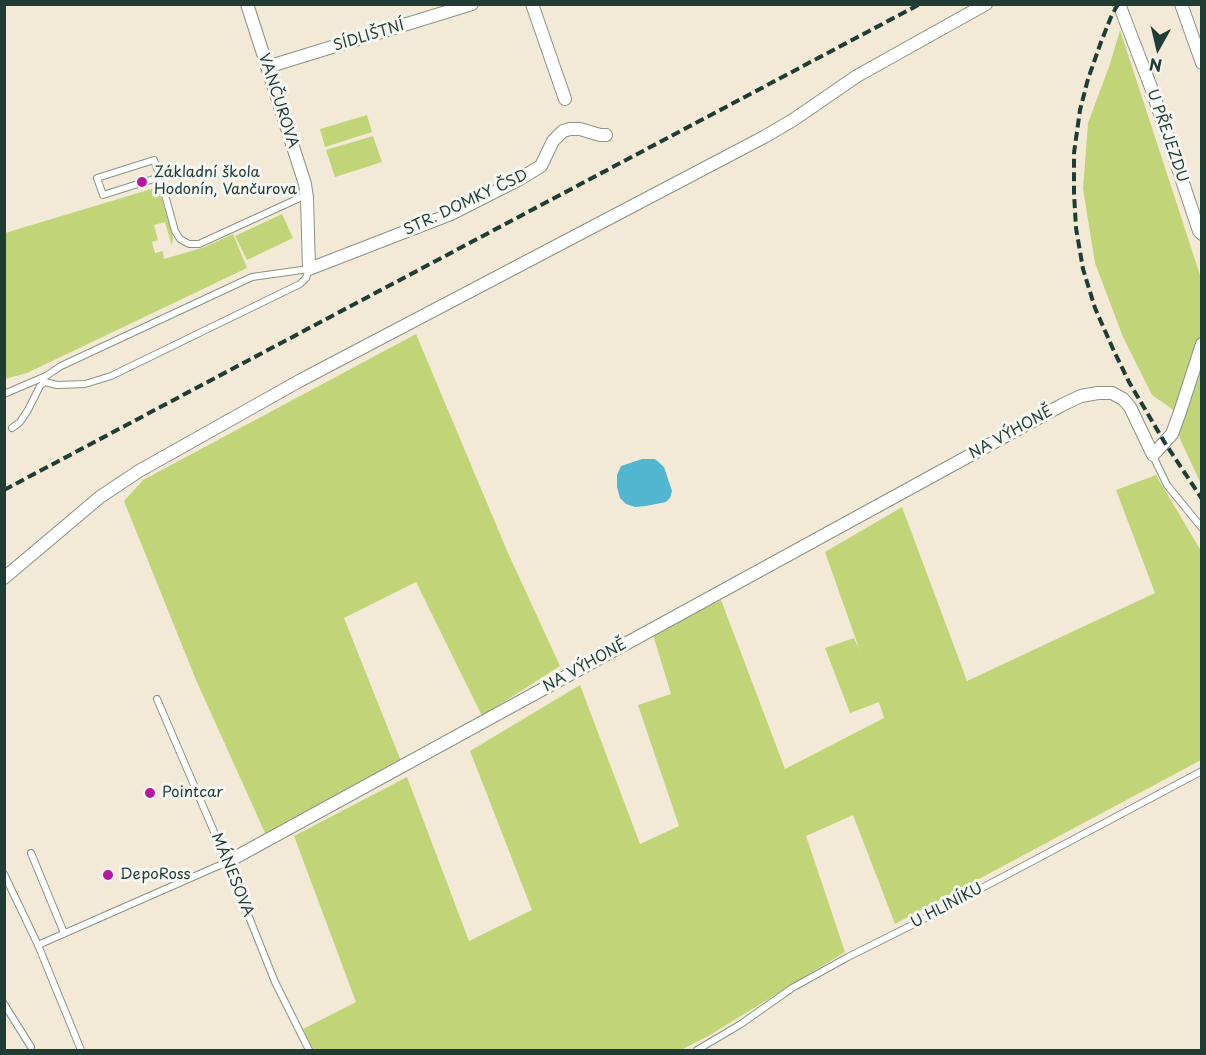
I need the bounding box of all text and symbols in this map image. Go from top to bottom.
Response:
street label: SÍDLIŠTNÍ [331,17,407,55]
north arrow [1128,18,1188,78]
street label: VANČUROVA [254,51,302,151]
text: N [1148,53,1163,79]
street label: U PŘEJEZDU [1143,87,1191,185]
place label: Základní škola Hodonín, Vančurova [154,164,297,199]
street label: STR. DOMKY ČSD [401,166,531,240]
marker: Základní škola Hodonín, Vančurova [135,175,149,189]
street label: NA VÝHONĚ [966,403,1056,463]
street label: NA VÝHONĚ [540,636,630,696]
place label: Pointcar [162,784,223,802]
marker: Pointcar [143,786,157,800]
street label: MÁNESOVA [207,830,257,920]
place label: DepoRoss [120,866,191,884]
marker: DepoRoss [101,868,115,882]
street label: U HLINÍKU [908,880,986,932]

